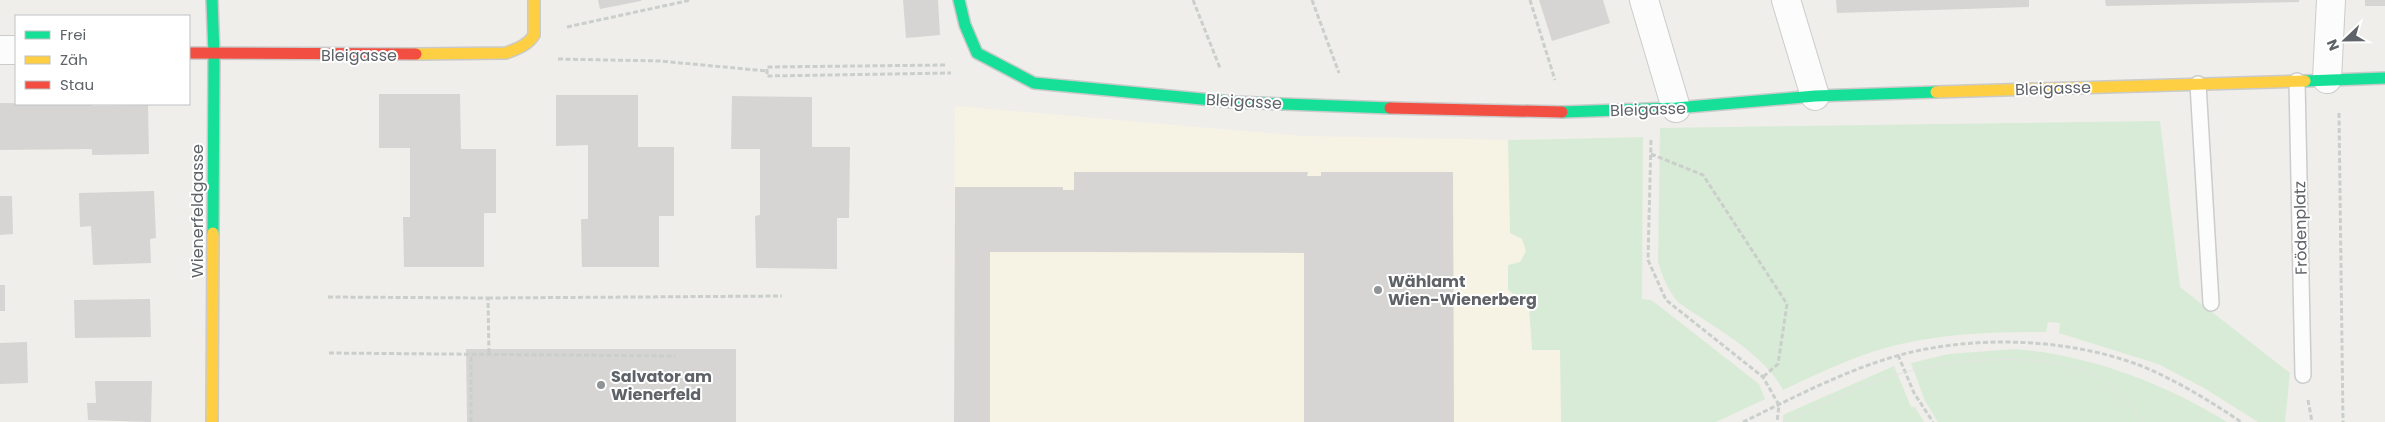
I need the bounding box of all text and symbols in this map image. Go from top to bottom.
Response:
legend [15,15,190,105]
north arrow [2320,15,2370,65]
text: Frei [60,24,86,45]
text: N [2322,36,2344,53]
street label: Bleigasse [321,44,397,67]
text: Zäh [60,49,88,70]
text: Stau [60,74,94,95]
street label: Bleigasse [2015,76,2091,101]
street label: Bleigasse [1205,88,1283,115]
street label: Bleigasse [1610,97,1686,122]
street label: Wienerfeldgasse [186,144,209,278]
street label: Frödenplatz [2288,181,2313,275]
place label: Wählamt Wien-Wienerberg [1388,270,1537,311]
marker: Wählamt Wien-Wienerberg [1372,284,1384,296]
place label: Salvator am Wienerfeld [611,365,712,406]
marker: Salvator am Wienerfeld [595,379,607,391]

